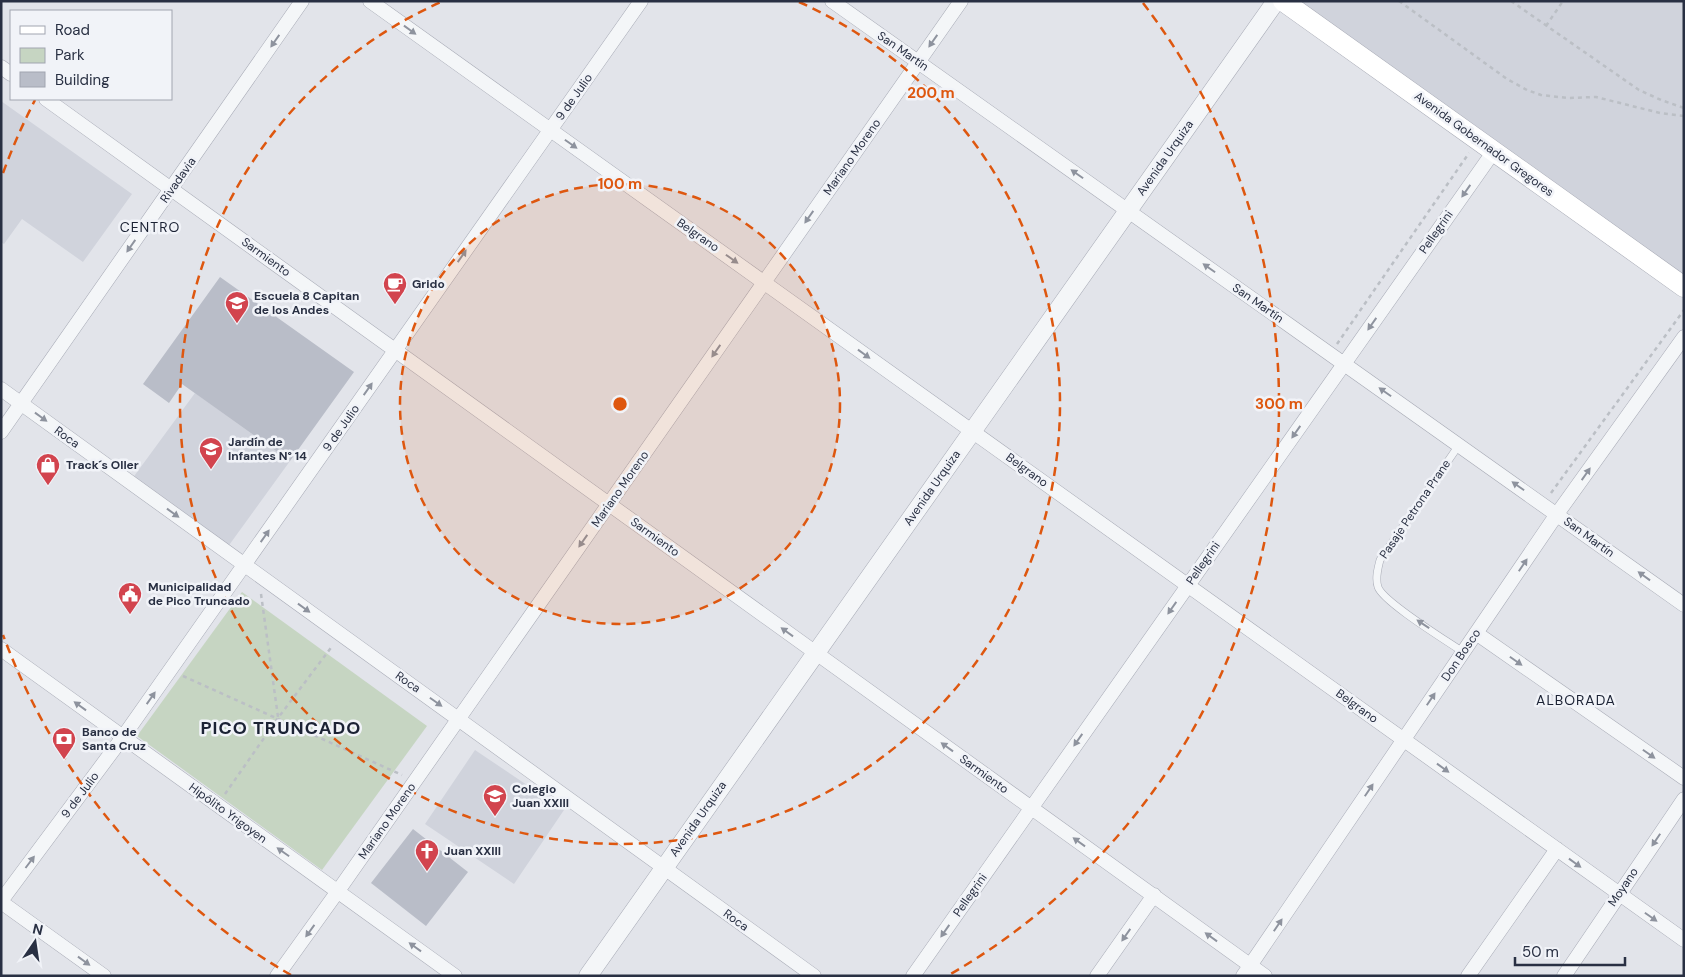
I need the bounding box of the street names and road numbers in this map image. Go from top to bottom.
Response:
street label: San Martín [874,28,932,75]
street label: 9 de Julio [552,70,596,124]
street label: Avenida Gobernador Gregores [1411,88,1557,200]
street label: Mariano Moreno [820,116,884,198]
street label: Avenida Urquiza [1133,117,1197,199]
street label: Rivadavia [156,154,200,206]
street label: Pellegrini [1415,207,1457,257]
street label: Belgrano [674,215,722,255]
street label: Sarmiento [238,234,294,280]
street label: San Martín [1229,280,1287,327]
street label: 9 de Julio [319,401,363,455]
street label: Roca [51,423,83,451]
street label: Avenida Urquiza [900,447,964,529]
street label: Mariano Moreno [588,448,652,530]
street label: Belgrano [1003,449,1051,491]
street label: Pasaje Petrona Prane [1376,456,1454,562]
street label: San Martín [1560,513,1618,561]
street label: Sarmiento [627,514,683,560]
street label: Pellegrini [1182,538,1224,588]
street label: Don Bosco [1438,626,1484,684]
street label: Roca [392,668,424,696]
street label: Belgrano [1333,685,1381,727]
street label: Sarmiento [956,751,1012,797]
street label: 9 de Julio [57,769,103,821]
street label: Avenida Urquiza [666,778,730,860]
street label: Hipólito Yrigoyen [186,779,270,847]
street label: Mariano Moreno [355,780,419,862]
street label: Moyano [1604,864,1642,910]
street label: Pellegrini [949,870,991,920]
street label: Roca [720,906,752,934]

